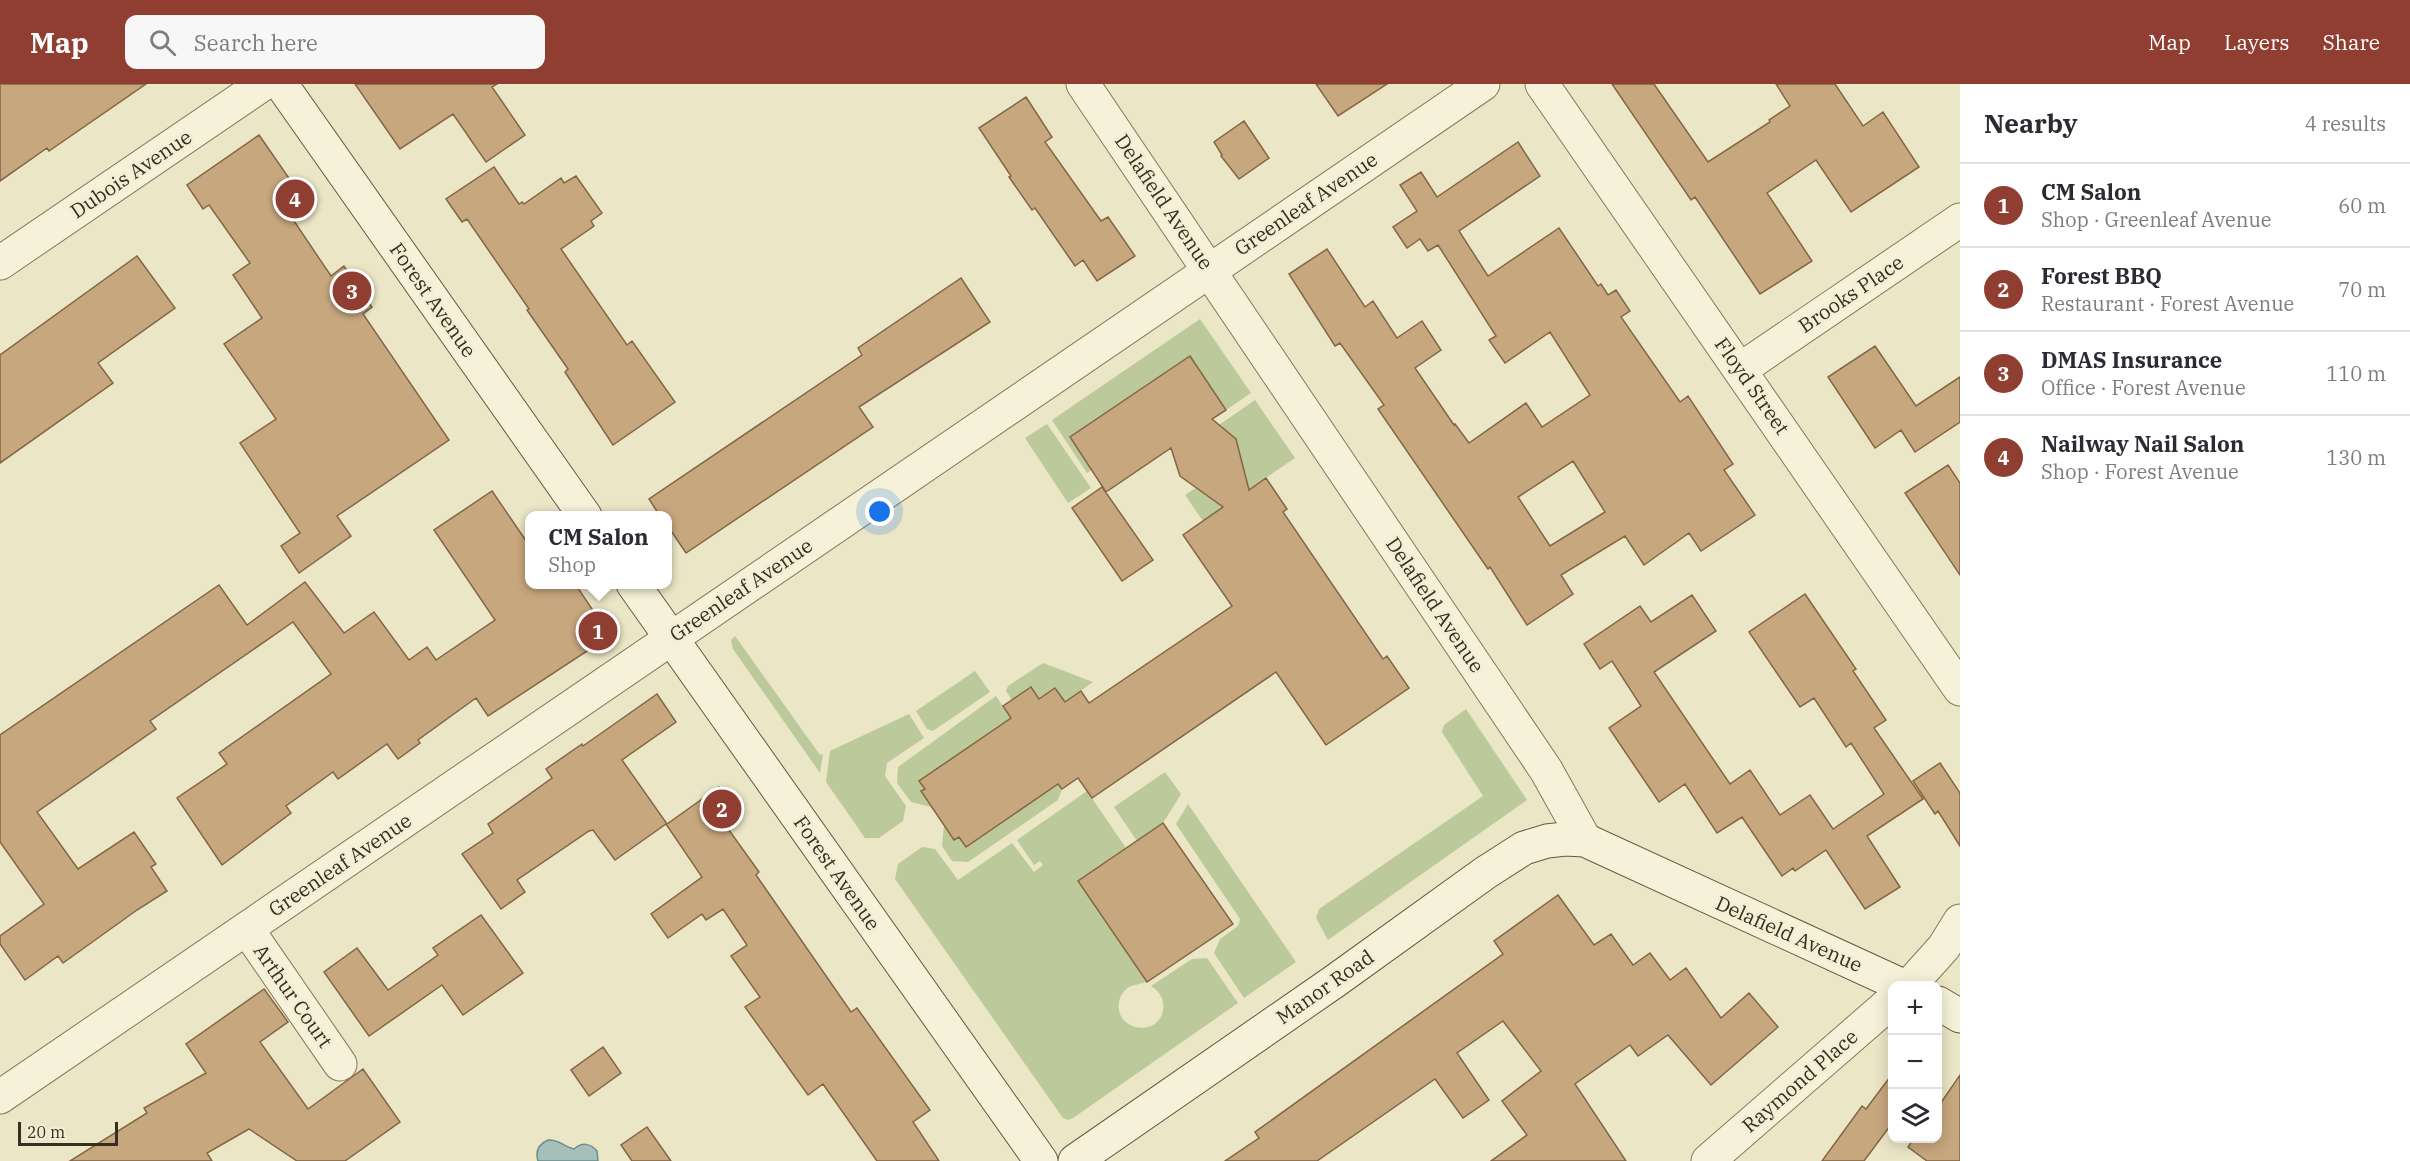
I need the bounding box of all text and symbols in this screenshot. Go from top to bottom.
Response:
search box [125,15,545,69]
text: Map [30,24,89,61]
icon: search [146,26,179,59]
text: Search here [194,28,318,57]
text: Map [2148,28,2191,56]
text: Layers [2224,28,2290,56]
text: Share [2323,28,2380,56]
text: Nearby [1984,106,2078,140]
text: 4 results [2305,110,2386,137]
street label: Dubois Avenue [65,123,197,224]
street label: Delafield Avenue [1109,129,1220,275]
street label: Greenleaf Avenue [1229,146,1383,261]
pin: 4 [276,176,314,222]
text: CM Salon [2041,177,2141,206]
text: 1 [1998,192,2010,219]
text: 60 m [2338,192,2386,219]
text: Shop · Greenleaf Avenue [2041,206,2272,233]
street label: Forest Avenue [384,237,483,362]
street label: Brooks Place [1793,248,1909,339]
text: Forest BBQ [2041,261,2162,290]
pin: 3 [332,268,372,314]
text: 2 [1998,276,2010,303]
text: 70 m [2338,276,2386,303]
text: Restaurant · Forest Avenue [2041,290,2294,317]
street label: Floyd Street [1709,332,1796,440]
text: DMAS Insurance [2041,345,2222,374]
text: 3 [1998,360,2010,387]
text: 110 m [2326,360,2386,387]
text: Office · Forest Avenue [2041,374,2246,401]
text: Nailway Nail Salon [2041,429,2244,458]
text: 4 [1998,444,2010,471]
text: 130 m [2326,444,2386,471]
text: Shop · Forest Avenue [2041,458,2239,485]
your location [865,497,894,526]
popup [525,511,672,589]
text: CM Salon [548,522,649,551]
street label: Greenleaf Avenue [664,532,818,647]
street label: Delafield Avenue [1380,532,1491,678]
text: Shop [548,551,596,578]
pin: 1 [578,608,618,654]
pin: 2 [702,786,742,832]
street label: Greenleaf Avenue [263,807,417,922]
street label: Forest Avenue [788,810,887,935]
street label: Delafield Avenue [1711,889,1867,978]
street label: Arthur Court [248,939,339,1053]
street label: Manor Road [1270,943,1379,1030]
map controls [1888,981,1942,1143]
button: + [1888,981,1942,1035]
street label: Raymond Place [1736,1023,1863,1138]
button: − [1888,1035,1942,1089]
button: layers [1888,1089,1942,1143]
scale bar [18,1119,118,1146]
text: 20 m [27,1122,65,1142]

